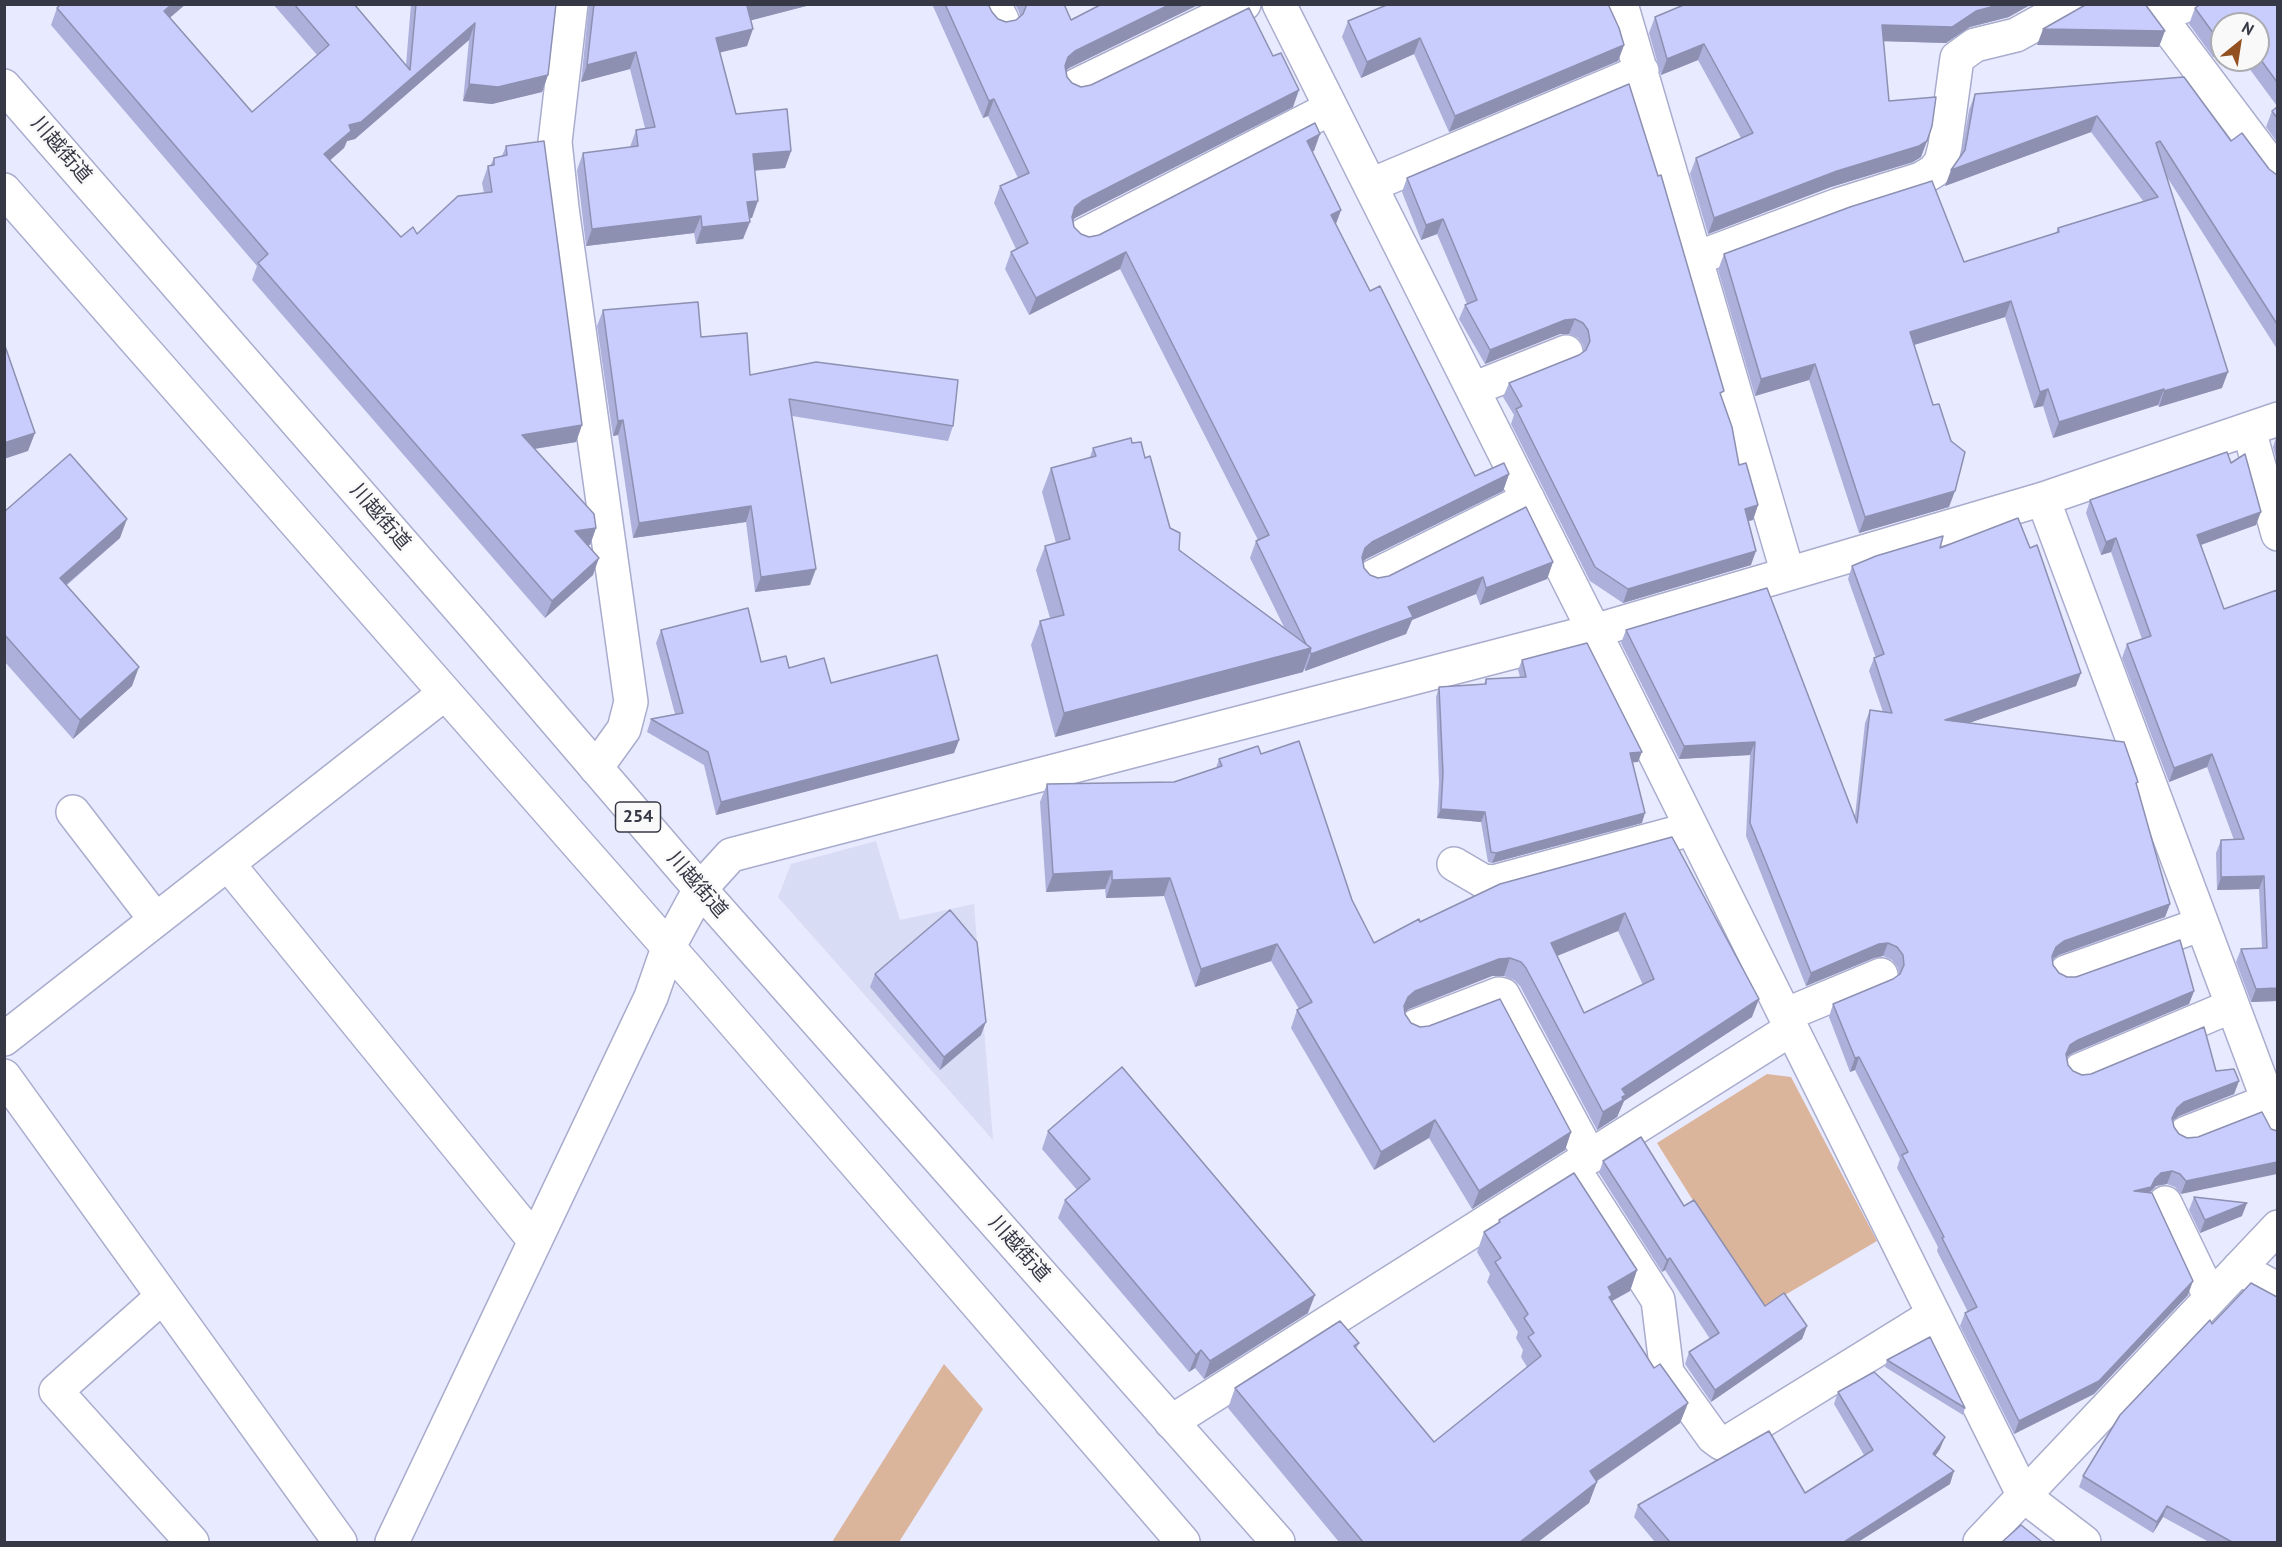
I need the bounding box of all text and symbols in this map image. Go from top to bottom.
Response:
north arrow [2210,12,2270,72]
text: N [2238,17,2258,39]
street label: 川越街道 [26,112,96,188]
street label: 川越街道 [345,479,415,555]
road number: 254 [616,802,660,832]
street label: 川越街道 [662,847,732,923]
street label: 川越街道 [983,1211,1055,1287]

